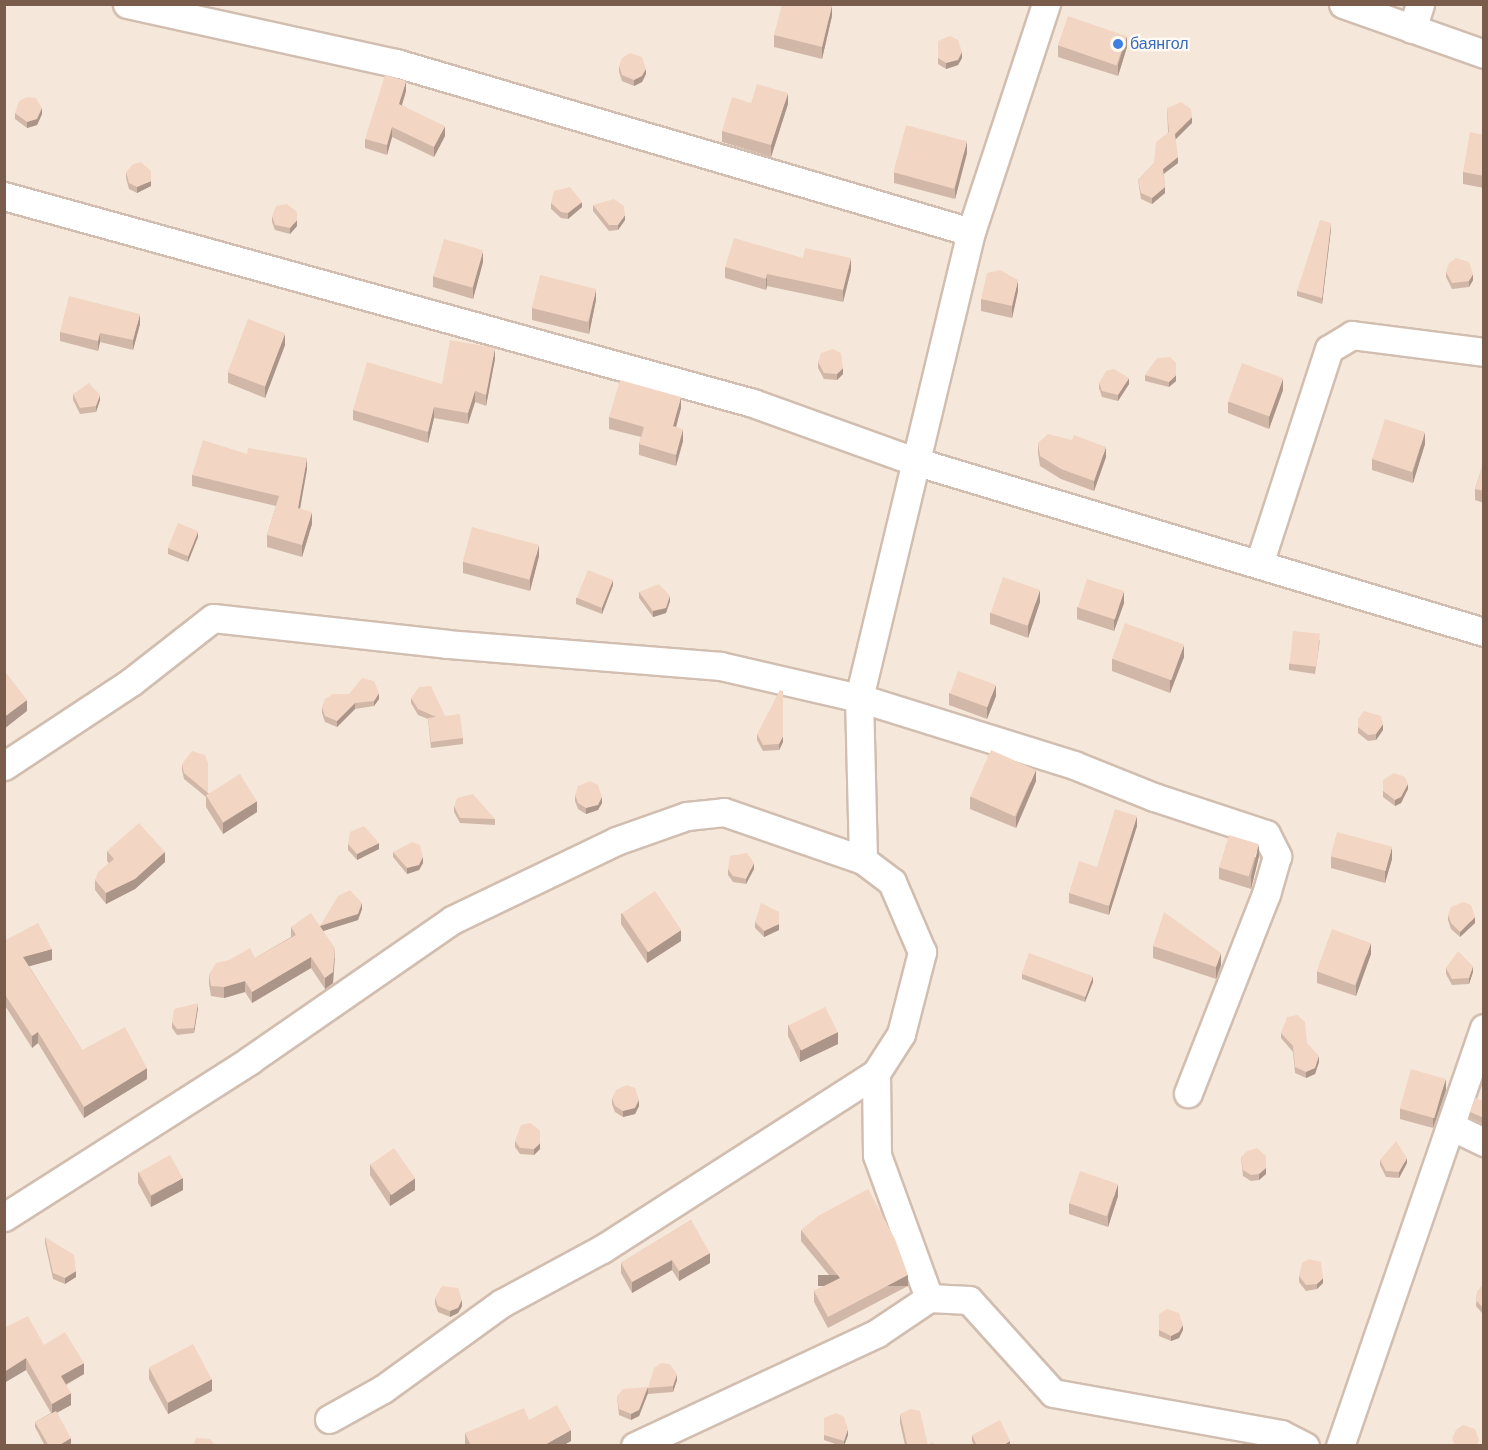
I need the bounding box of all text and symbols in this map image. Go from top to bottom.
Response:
place label: баянгол [1130,34,1189,54]
marker: баянгол [1111,37,1125,51]

